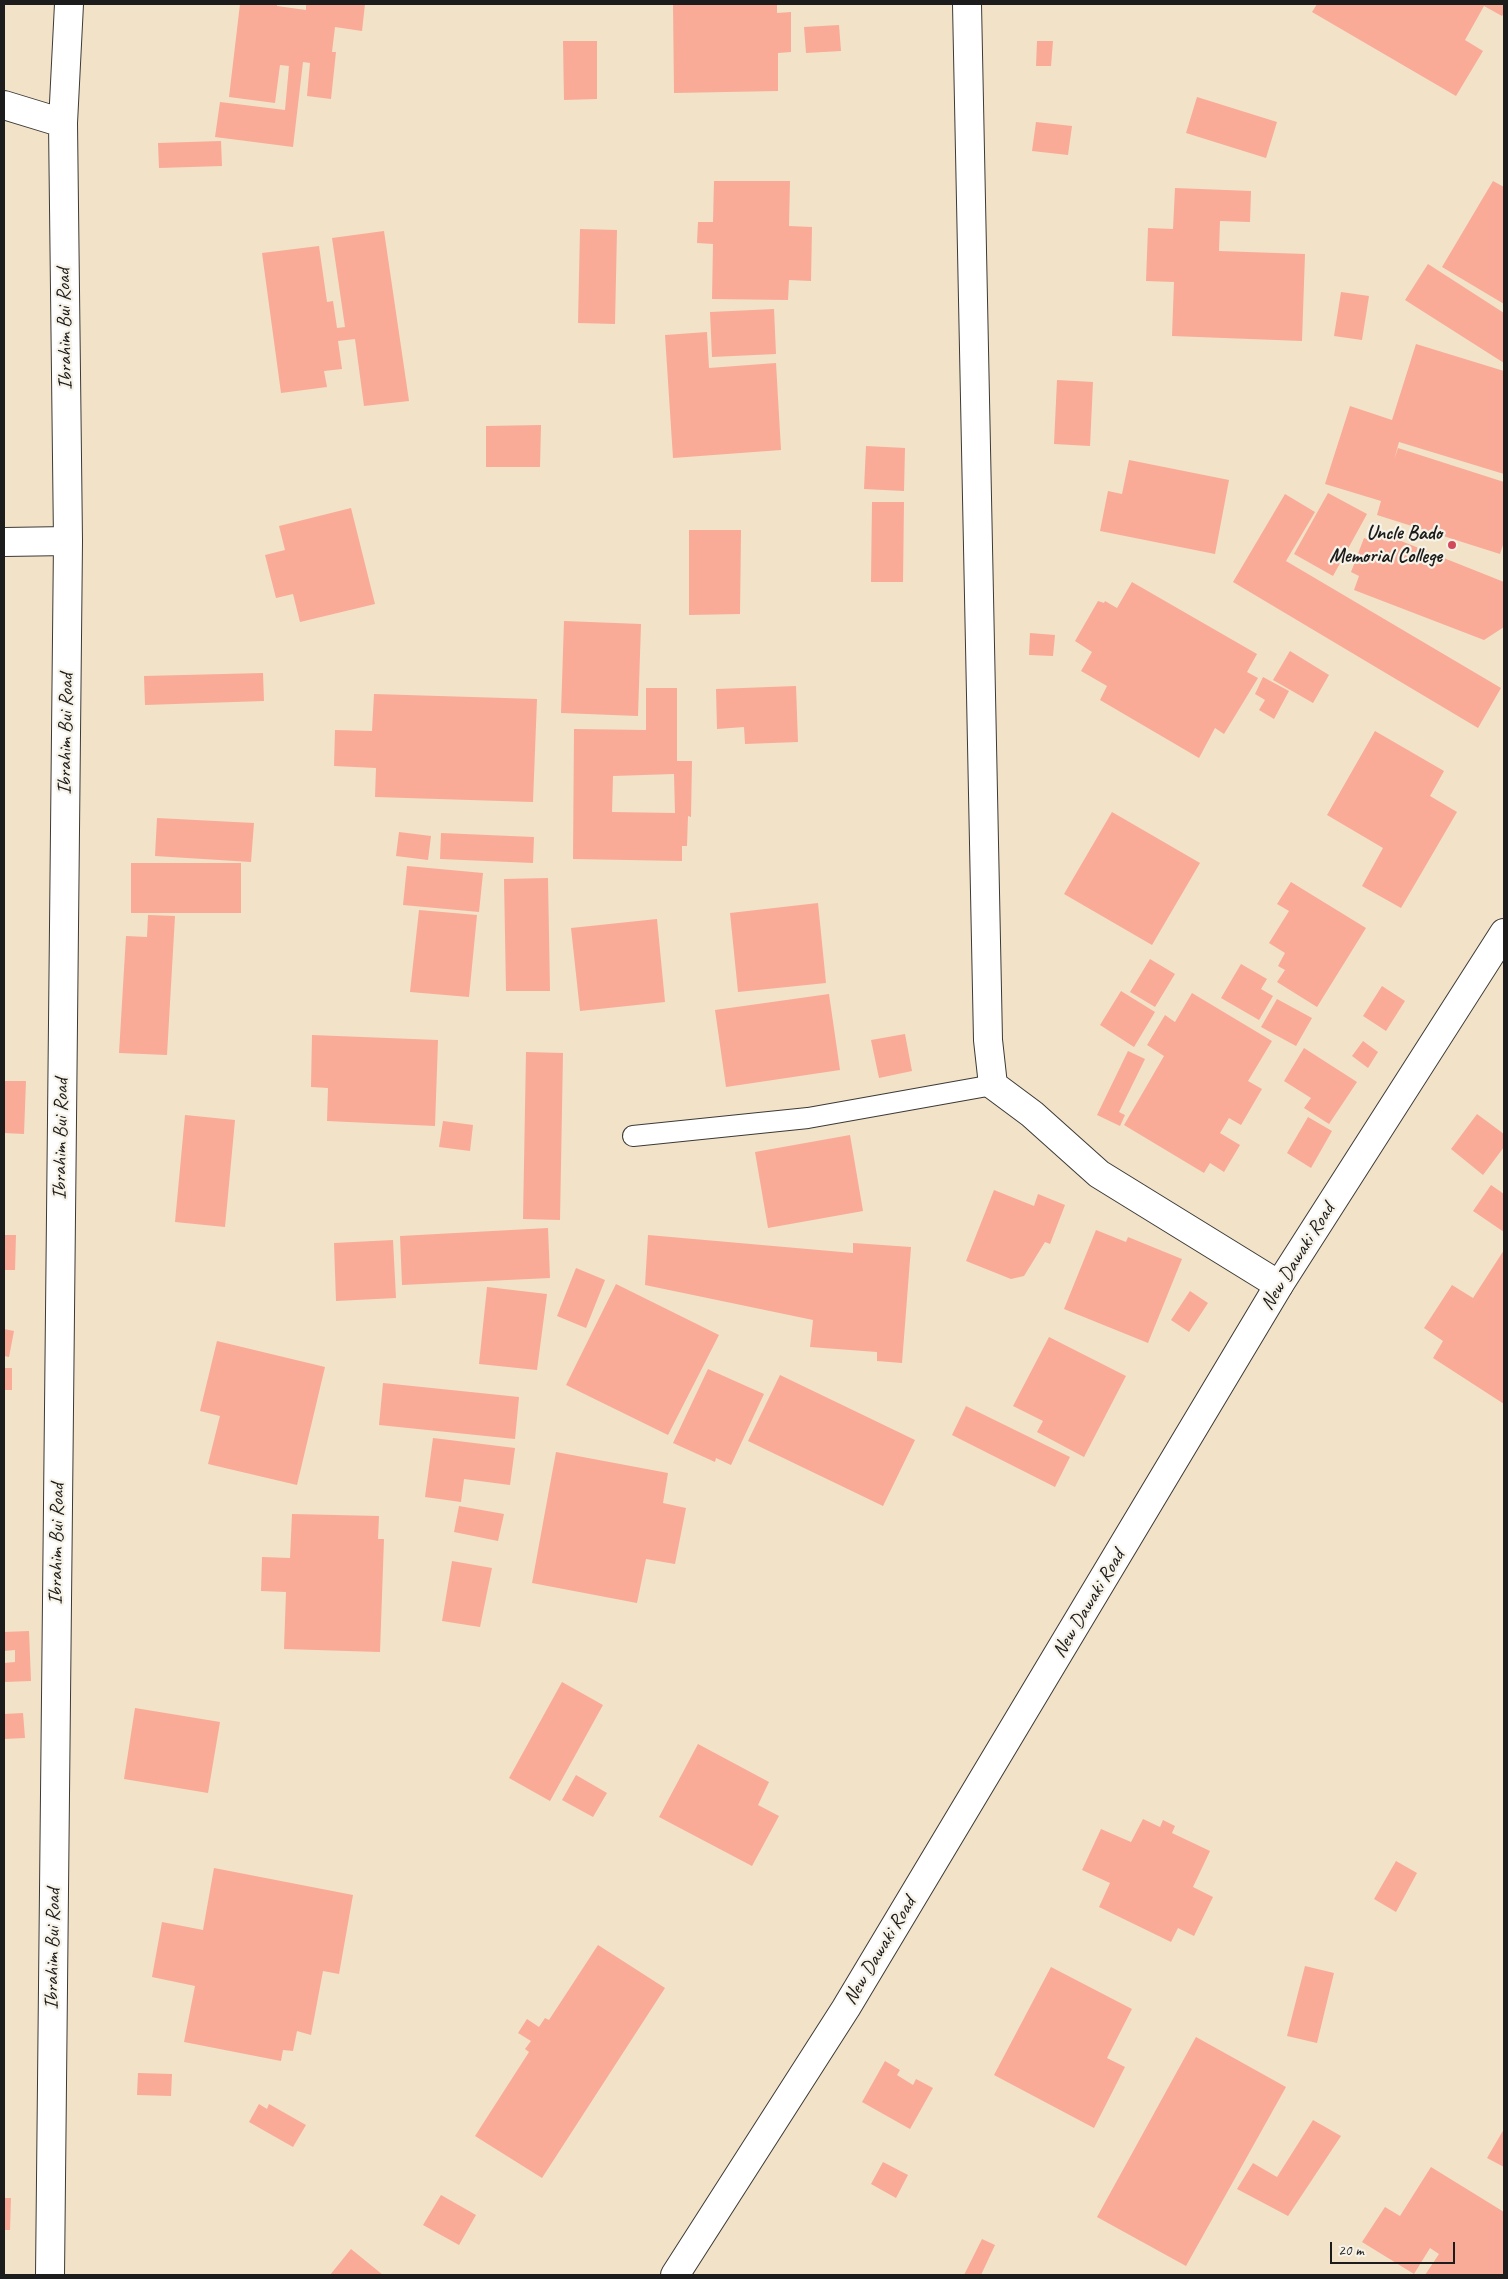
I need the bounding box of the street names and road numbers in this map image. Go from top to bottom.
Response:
street label: Ibrahim Bui Road [52,268,78,390]
street label: Ibrahim Bui Road [53,673,79,795]
street label: Ibrahim Bui Road [48,1078,74,1200]
street label: New Dawaki Road [1256,1199,1340,1315]
street label: Ibrahim Bui Road [44,1483,70,1605]
street label: New Dawaki Road [1047,1546,1131,1662]
street label: Ibrahim Bui Road [40,1888,66,2010]
street label: New Dawaki Road [838,1893,922,2009]

